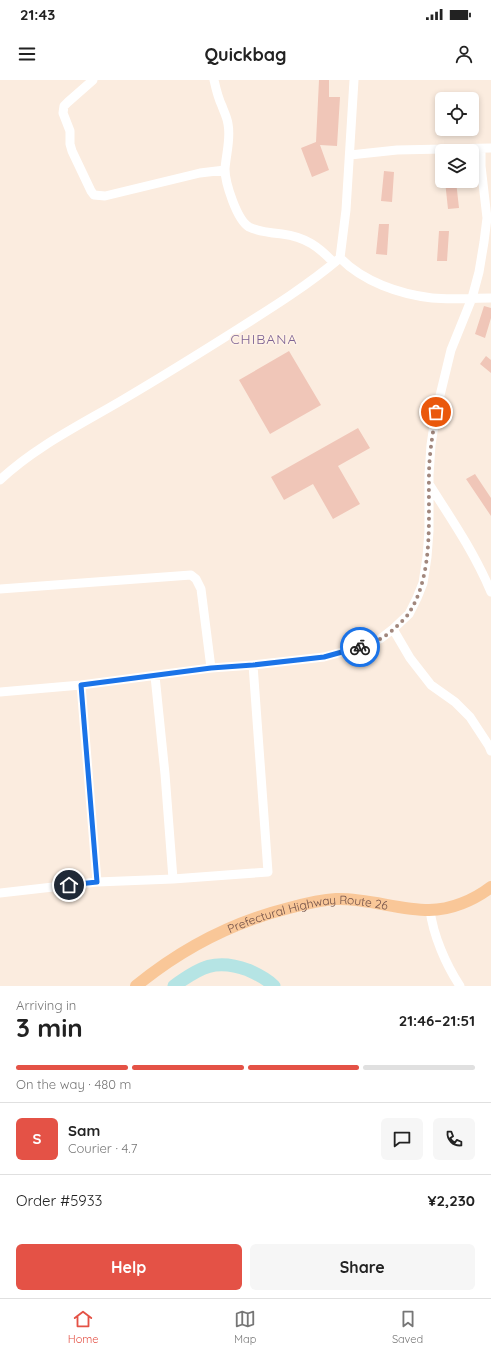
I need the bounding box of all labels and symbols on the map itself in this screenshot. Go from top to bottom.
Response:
district label: CHIBANA [230,330,298,348]
pin [419,395,453,429]
courier [340,627,380,667]
pin [52,868,86,902]
street label: Prefectural Highway Route 26 [225,891,390,936]

